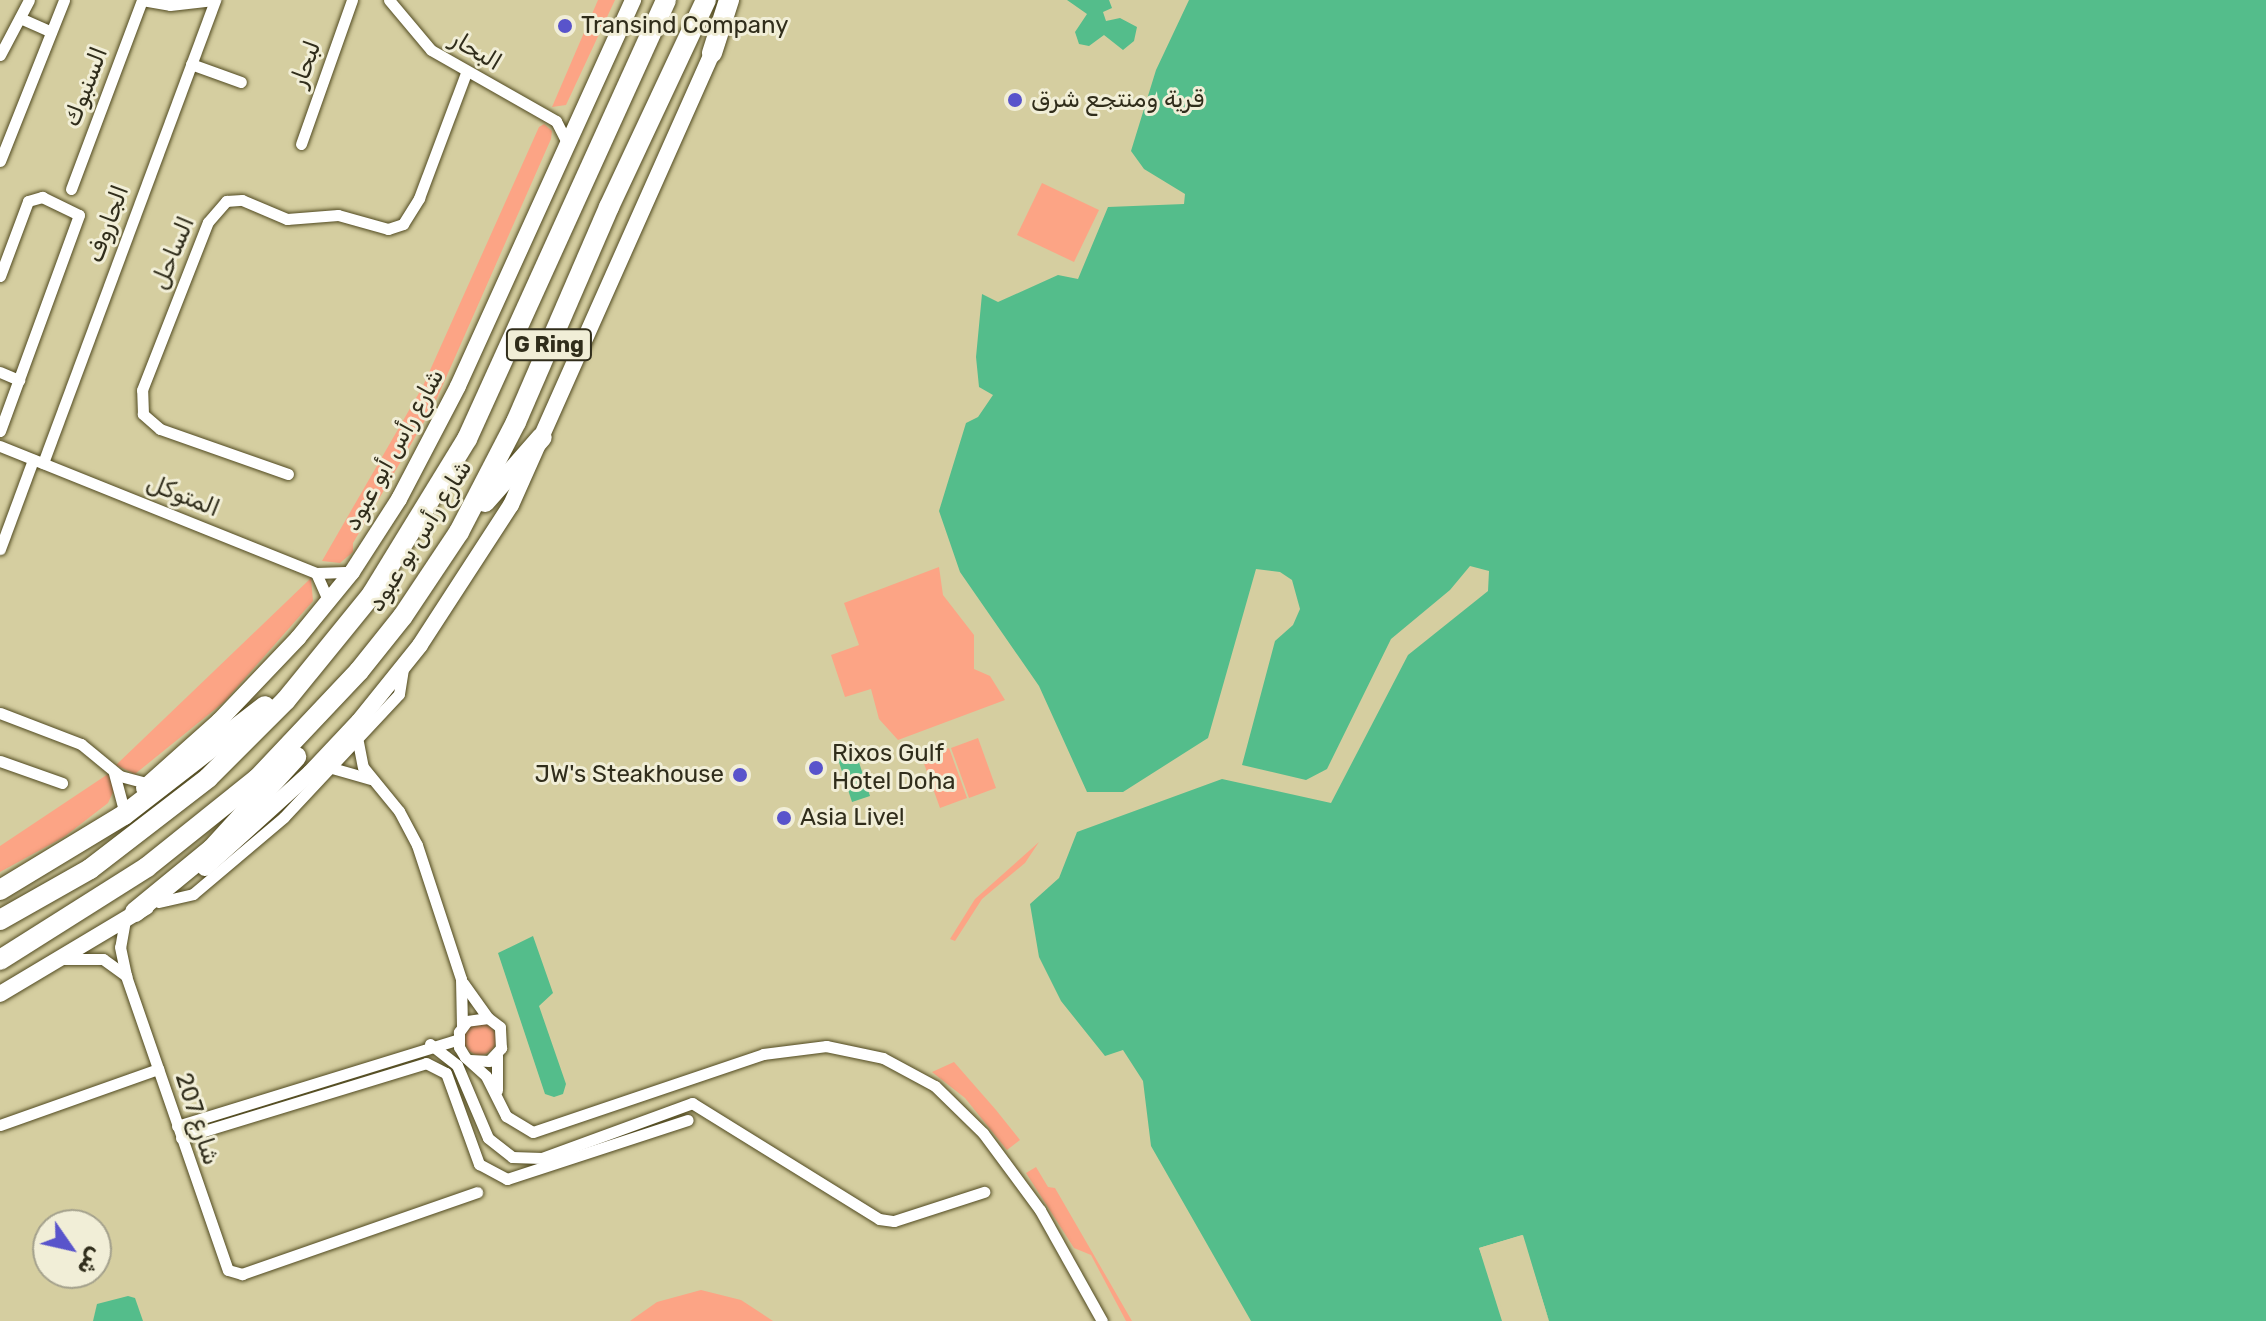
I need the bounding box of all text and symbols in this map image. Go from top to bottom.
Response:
place label: Transind Company [581,12,788,40]
marker: Transind Company [556,17,574,35]
street label: البحار [445,25,507,77]
street label: لبحار [284,37,328,91]
street label: السنبوك [58,43,114,131]
place label: قرية ومنتجع شرق [1031,86,1204,114]
marker: قرية ومنتجع شرق [1006,91,1024,109]
street label: الجاروف [81,181,135,267]
street label: الساحل [145,212,201,294]
road number: G Ring [505,327,593,363]
street label: شارع رأس أبو عبود [338,364,450,536]
street label: شارع رأس بو عبود [362,455,478,617]
street label: المتوكل [142,468,224,524]
place label: Rixos Gulf Hotel Doha [832,740,956,796]
marker: Rixos Gulf Hotel Doha [807,759,825,777]
place label: JW's Steakhouse [535,761,724,789]
marker: JW's Steakhouse [731,766,749,784]
place label: Asia Live! [800,804,905,832]
marker: Asia Live! [775,809,793,827]
street label: شارع 207 [169,1069,225,1169]
north arrow [32,1209,112,1289]
text: ش [72,1242,110,1281]

